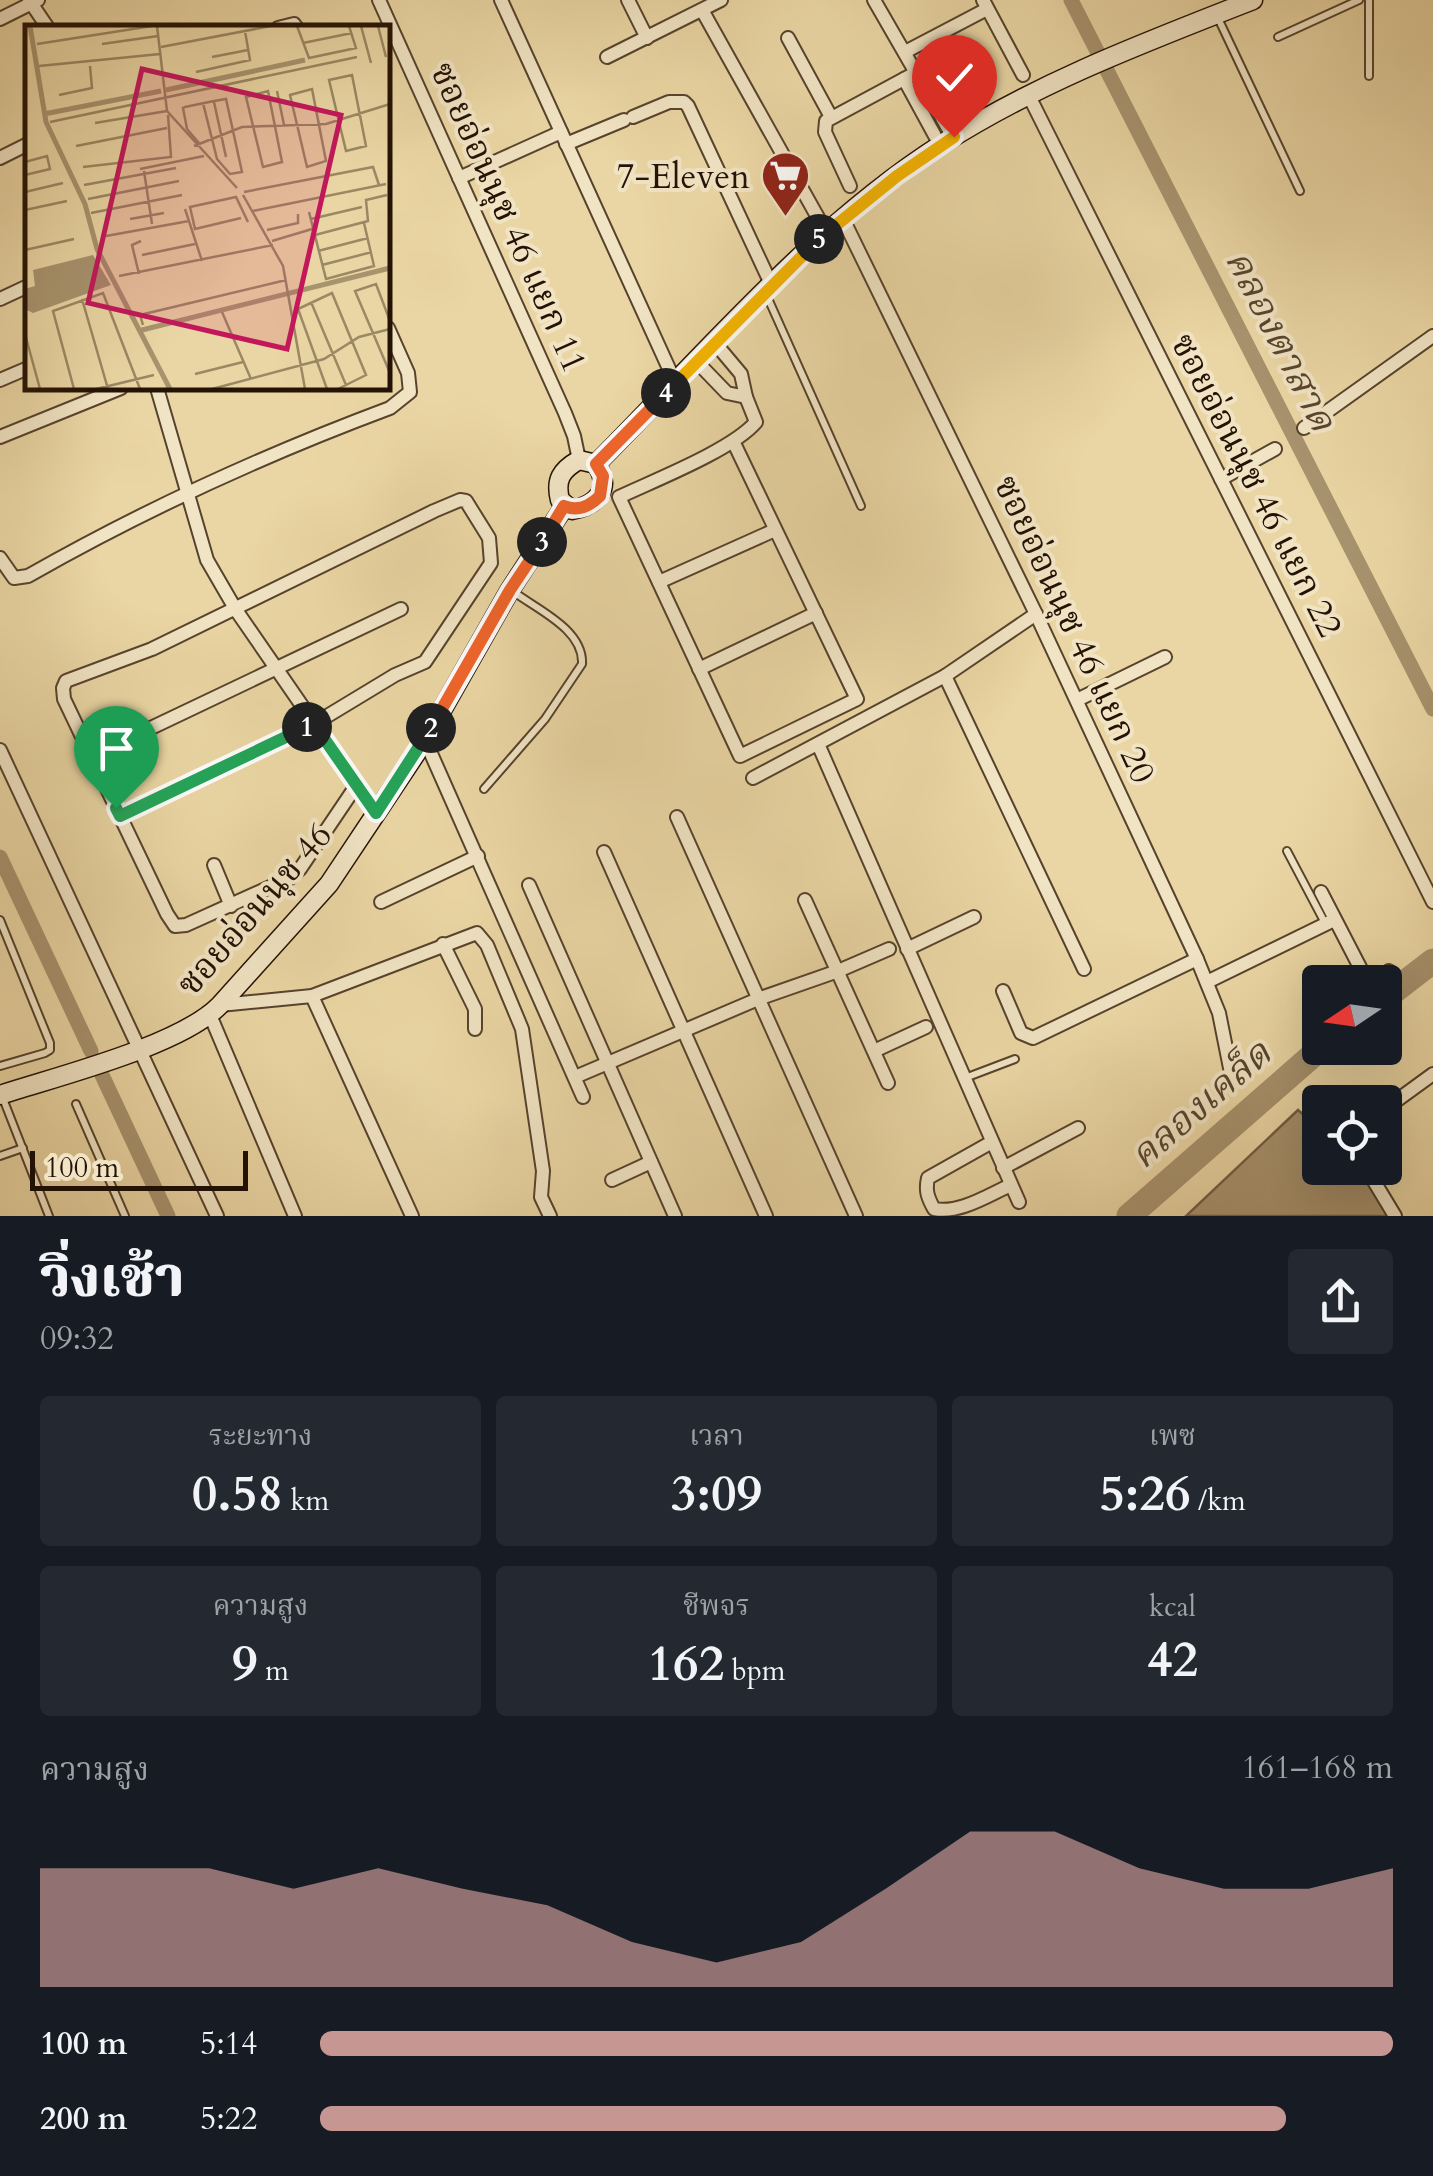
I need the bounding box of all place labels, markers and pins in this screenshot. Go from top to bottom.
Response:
pin [912,35,997,138]
supermarket icon: 7-Eleven [759,150,811,218]
place label: 7-Eleven [617,153,750,201]
pin: 5 [794,214,844,264]
pin: 4 [641,368,691,418]
pin: 3 [517,517,567,567]
pin: 1 [282,702,332,752]
pin: 2 [406,703,456,753]
pin [74,706,159,809]

